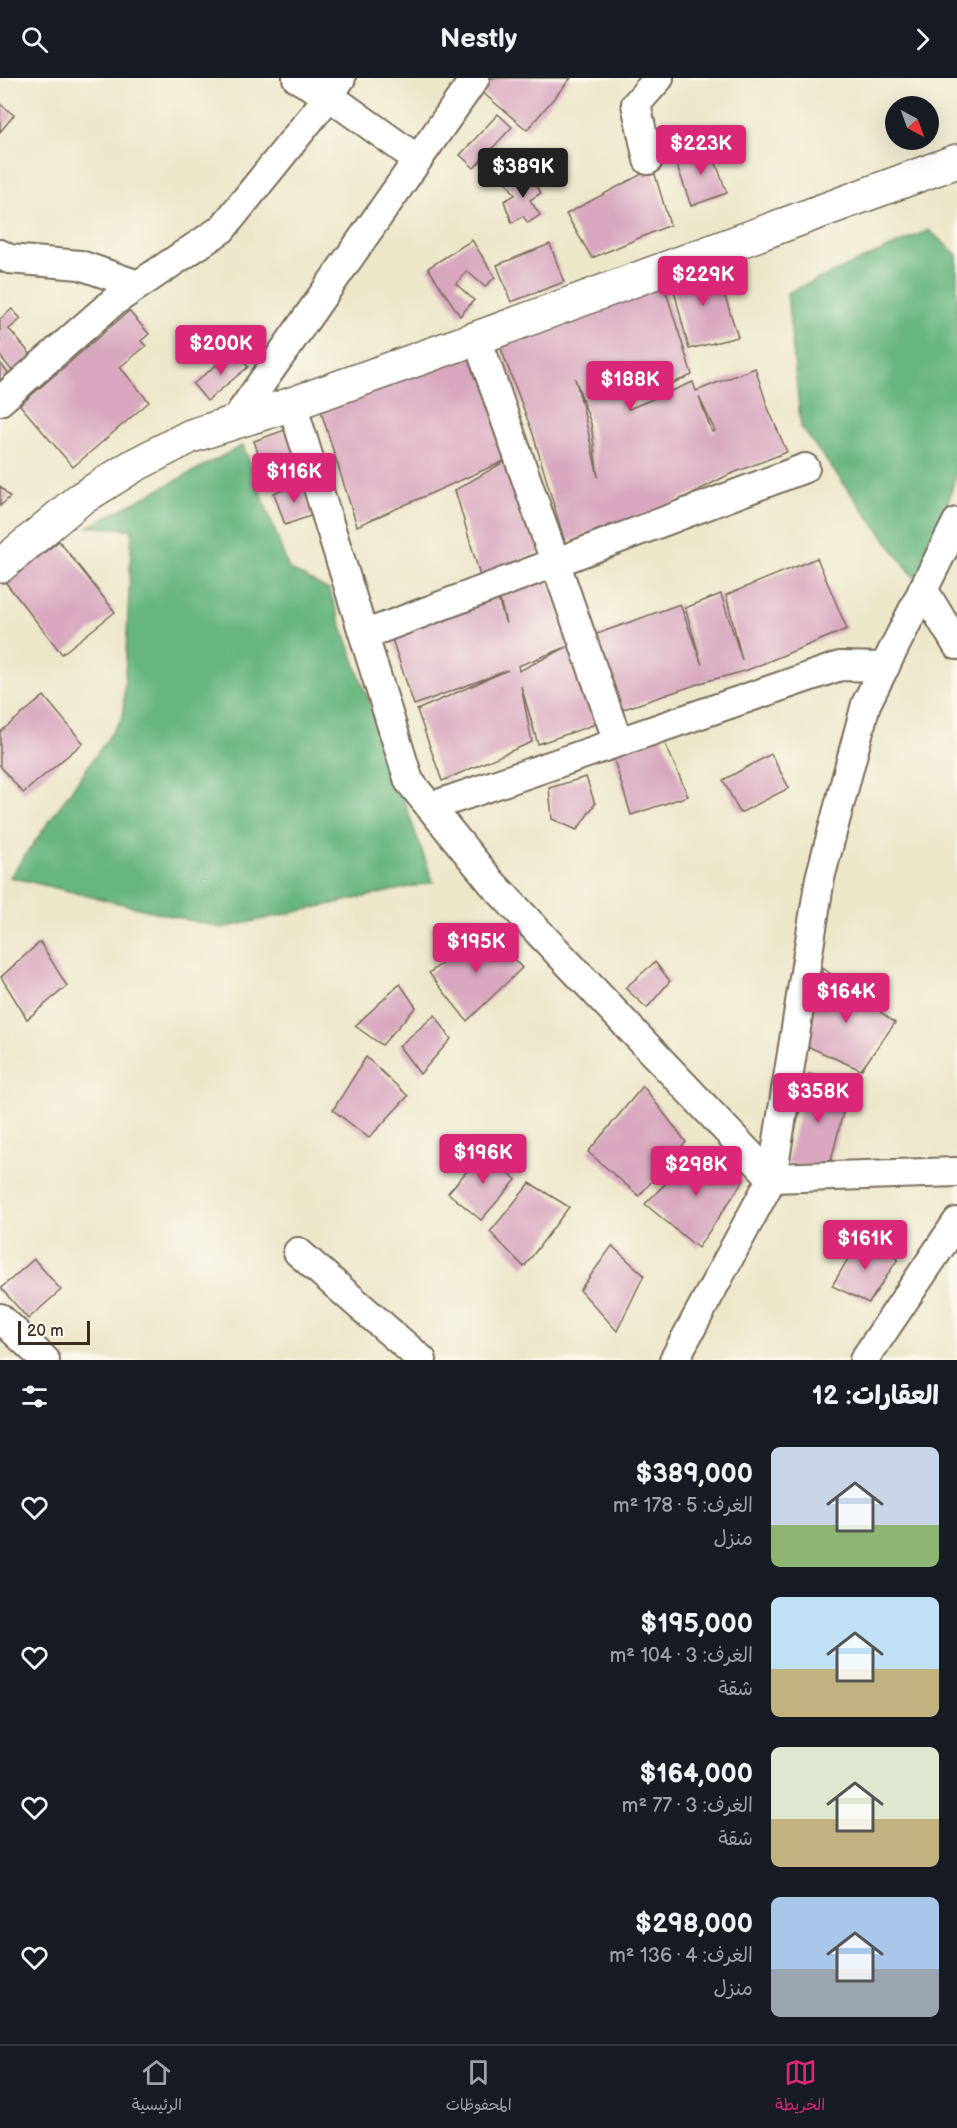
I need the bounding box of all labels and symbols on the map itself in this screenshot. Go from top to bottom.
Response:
north arrow [885,96,939,150]
pin: $223K [659,125,743,176]
pin: $389K [481,148,565,199]
pin: $229K [661,256,745,307]
pin: $200K [179,325,263,376]
pin: $188K [588,361,672,412]
pin: $116K [252,453,336,504]
pin: $195K [434,923,518,974]
pin: $164K [804,973,888,1024]
pin: $358K [776,1073,860,1124]
pin: $196K [441,1134,525,1185]
pin: $298K [654,1146,738,1197]
pin: $161K [823,1220,907,1271]
scale bar [18,1318,90,1346]

